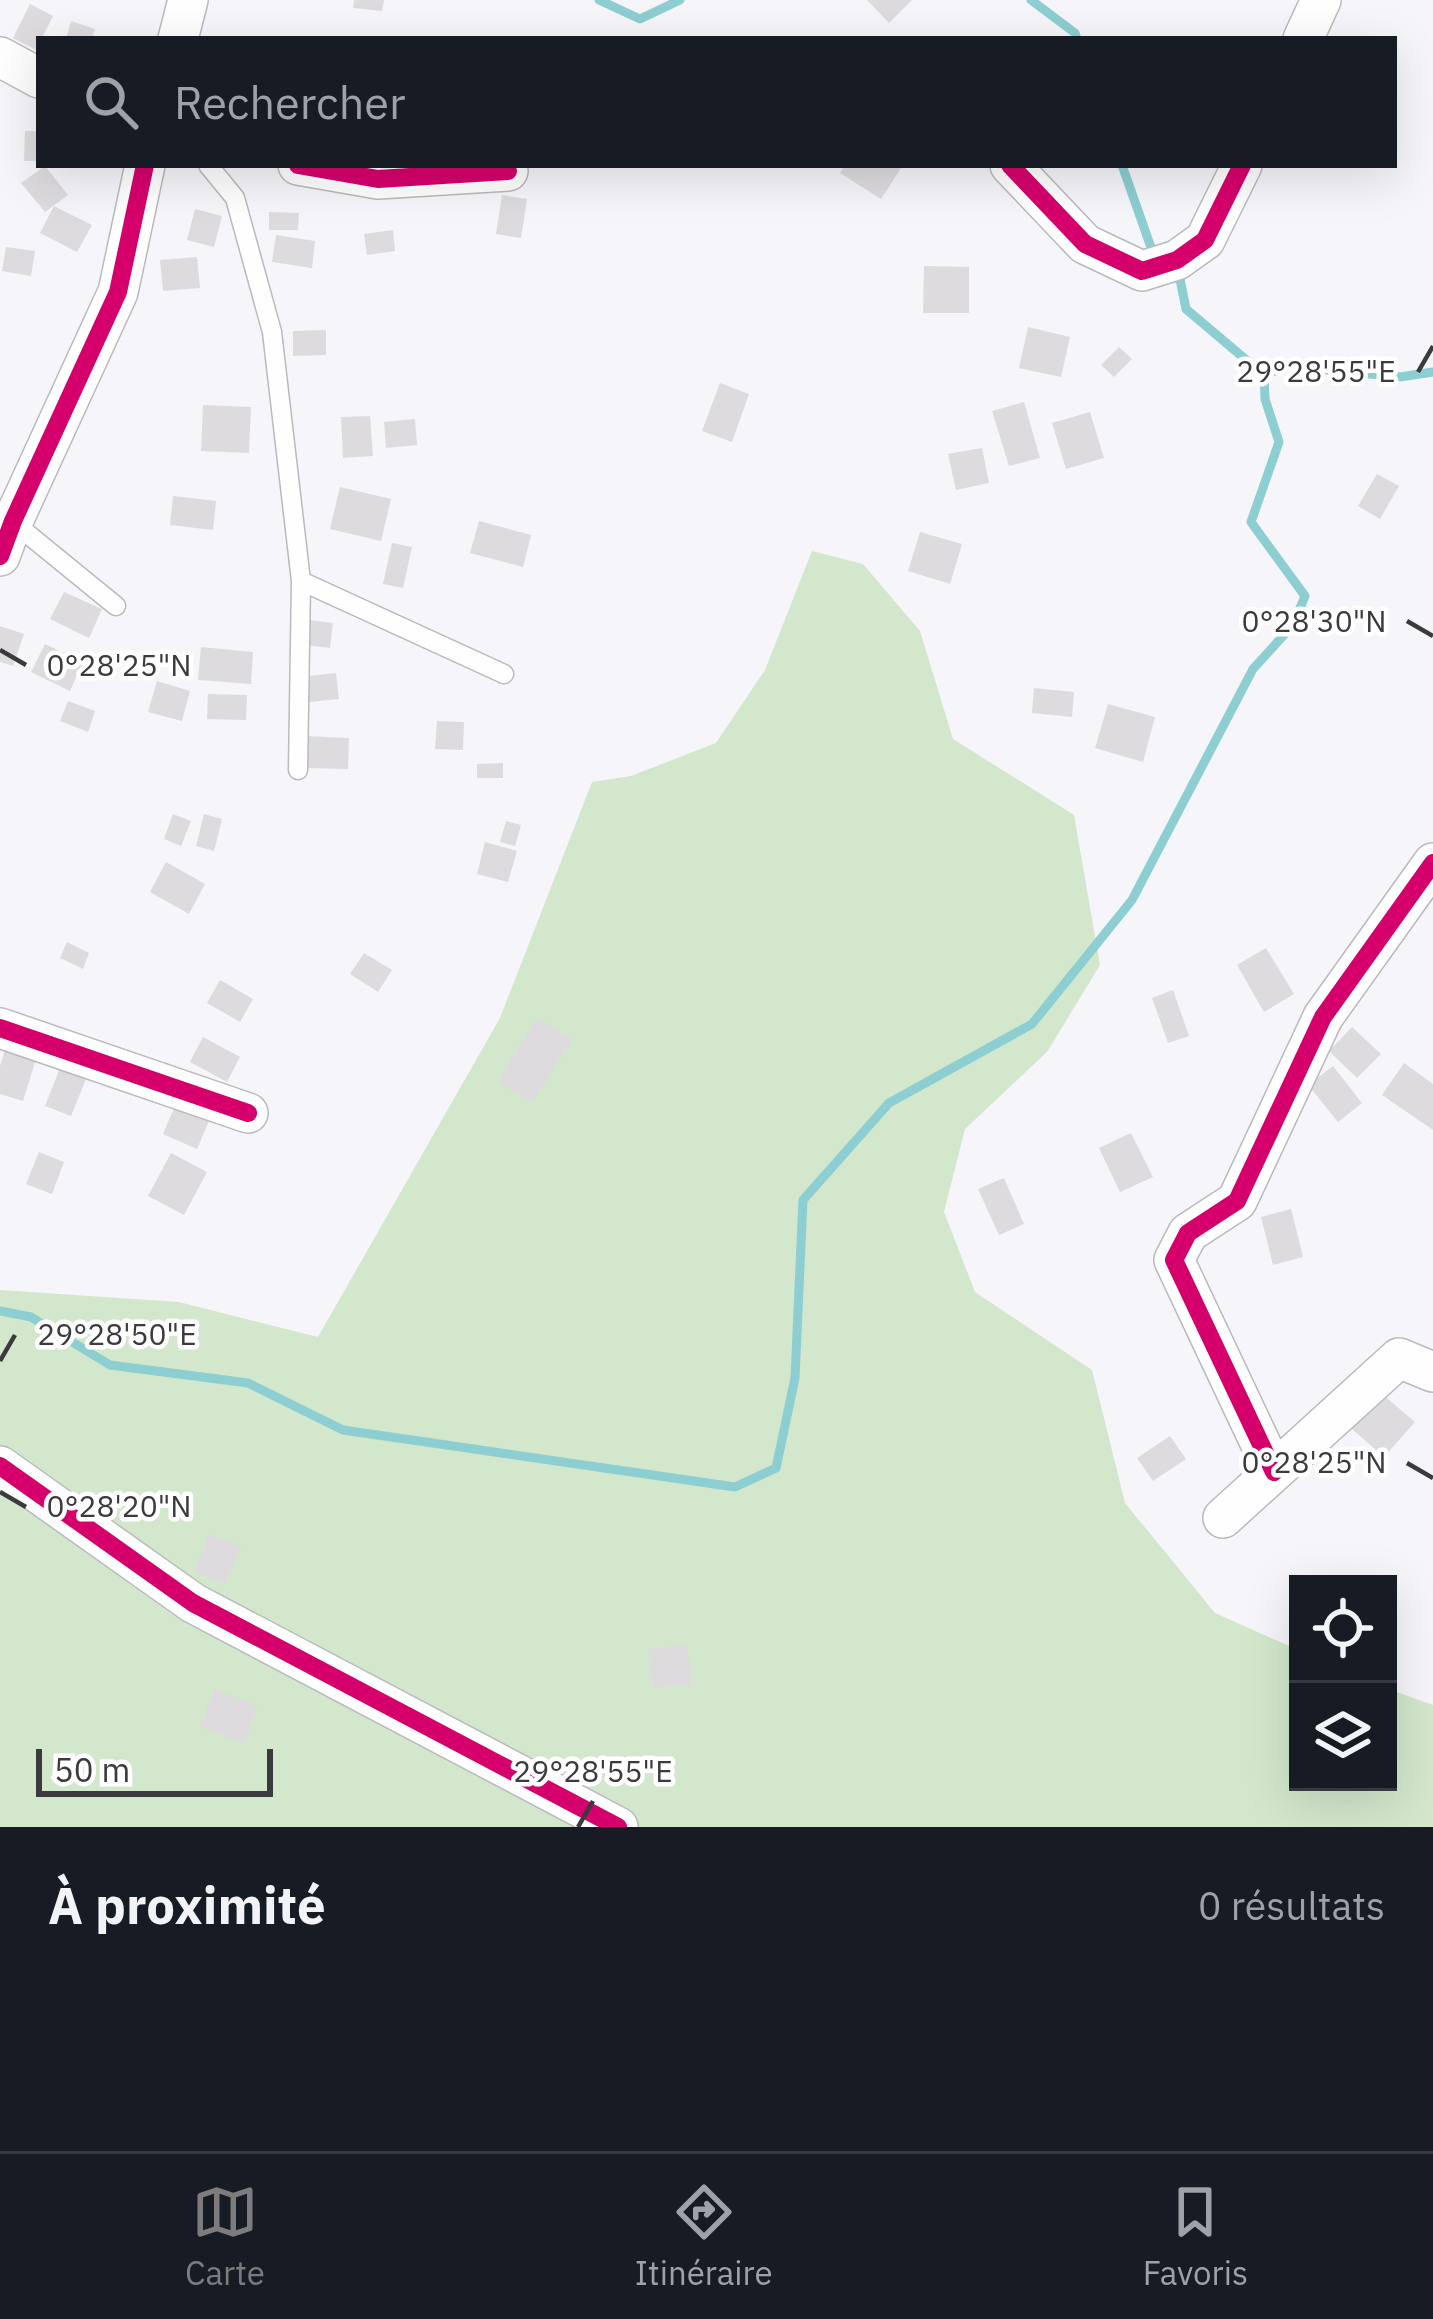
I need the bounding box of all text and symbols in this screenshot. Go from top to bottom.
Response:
search box [36,36,1397,168]
icon: search [78,69,144,135]
text: Rechercher [174,73,405,131]
text: 29°28'55"E [1236,351,1396,390]
text: 0°28'30"N [1241,601,1387,640]
text: 0°28'25"N [46,645,192,684]
text: 29°28'50"E [37,1314,197,1353]
text: 0°28'25"N [1241,1442,1387,1481]
text: 0°28'20"N [46,1486,192,1525]
map controls [1289,1575,1397,1791]
button: locate [1289,1575,1397,1683]
button: layers [1289,1683,1397,1791]
scale bar [36,1743,273,1796]
text: 50 m [54,1748,130,1791]
text: 29°28'55"E [513,1751,673,1790]
text: À proximité [48,1872,326,1938]
text: 0 résultats [1198,1880,1385,1931]
tab: Carte [185,2179,265,2294]
tab: Itinéraire [635,2179,773,2294]
tab: Favoris [1143,2179,1248,2294]

